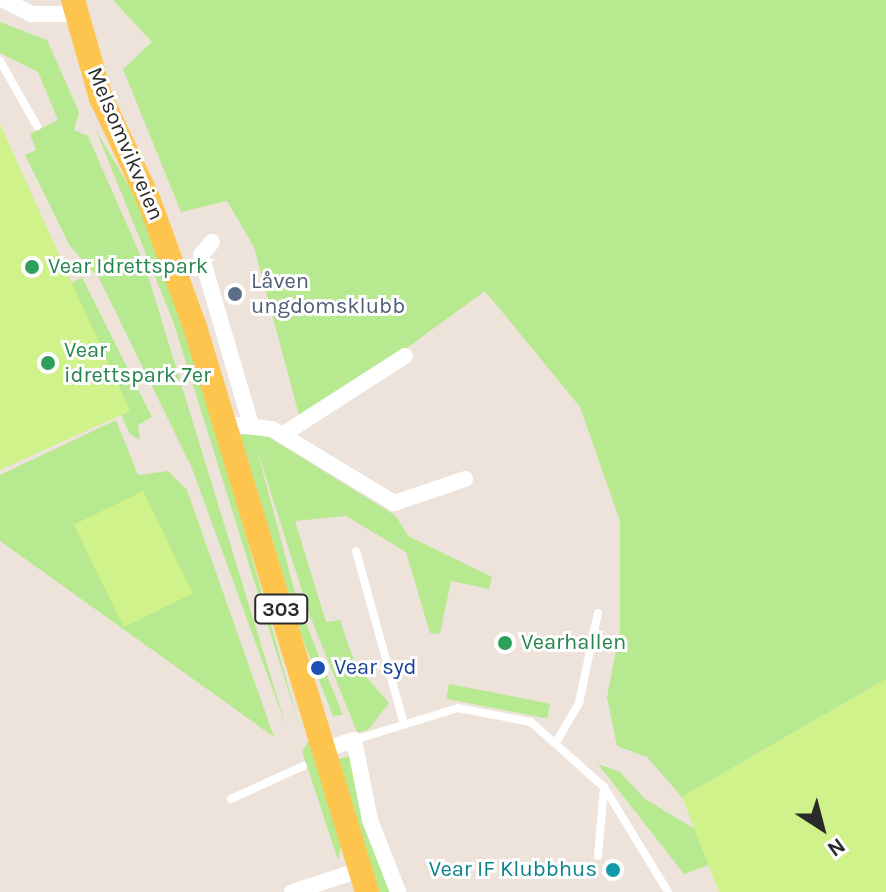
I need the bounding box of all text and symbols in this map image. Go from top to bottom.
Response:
street label: Melsomvikveien [81,63,169,225]
place label: Vear Idrettspark [48,254,208,280]
marker: Vear Idrettspark [23,258,41,276]
place label: Låven ungdomsklubb [251,268,405,320]
marker: Låven ungdomsklubb [226,285,244,303]
place label: Vear idrettspark 7er [64,337,211,388]
marker: Vear idrettspark 7er [39,354,57,372]
road number: 303 [253,593,309,625]
place label: Vearhallen [521,630,626,656]
marker: Vearhallen [496,634,514,652]
place label: Vear syd [334,655,417,681]
marker: Vear syd [309,659,327,677]
north arrow [782,788,862,868]
text: N [822,832,850,863]
place label: Vear IF Klubbhus [429,857,597,883]
marker: Vear IF Klubbhus [604,861,622,879]

